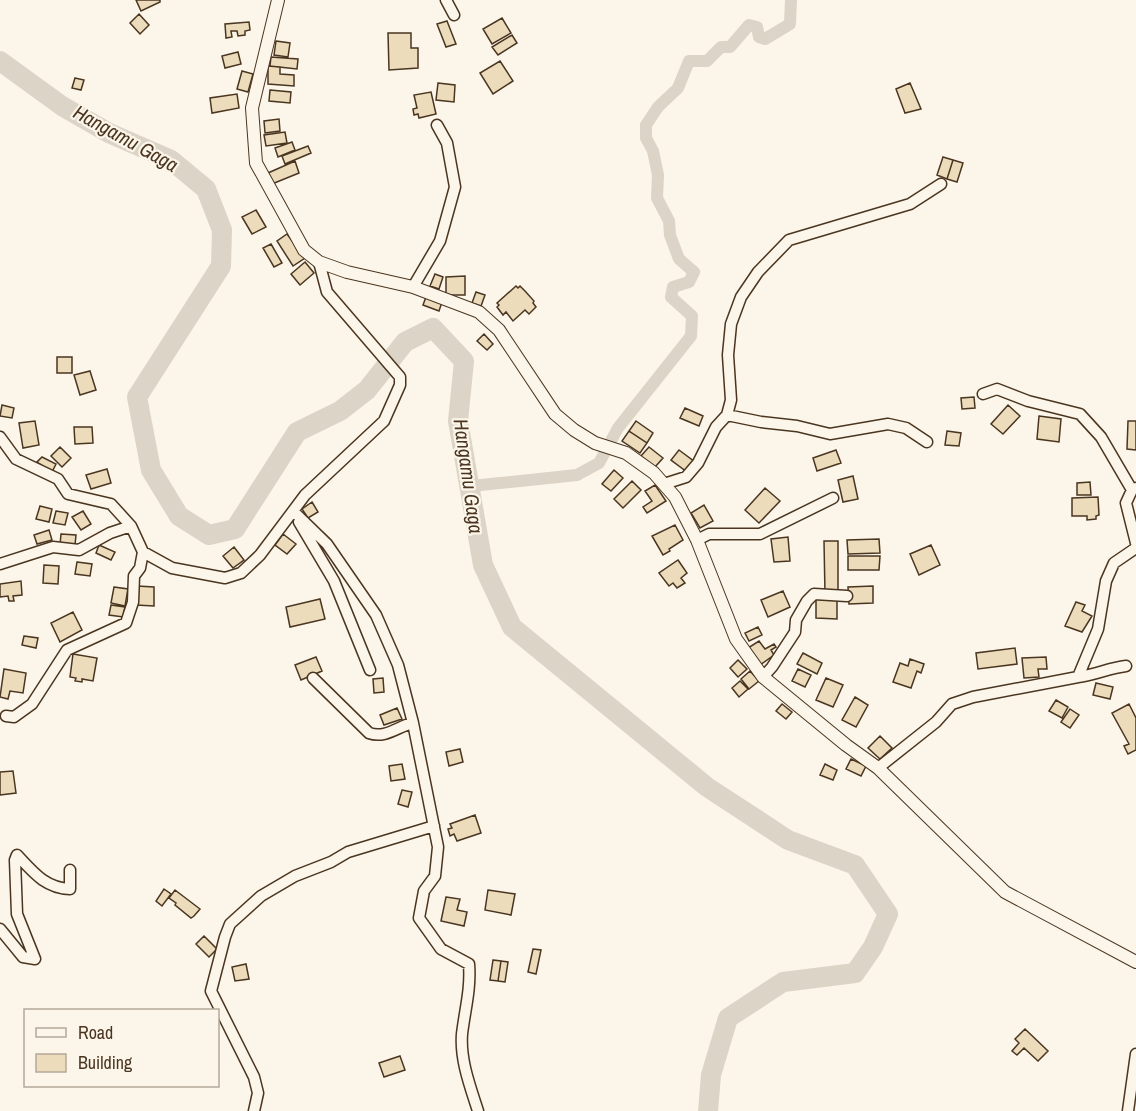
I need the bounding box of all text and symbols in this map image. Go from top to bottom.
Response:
water label: Hangamu Gaga [69,98,183,178]
water label: Hangamu Gaga [448,417,490,535]
legend [24,1009,219,1087]
text: Road [78,1020,113,1045]
text: Building [78,1050,133,1075]

